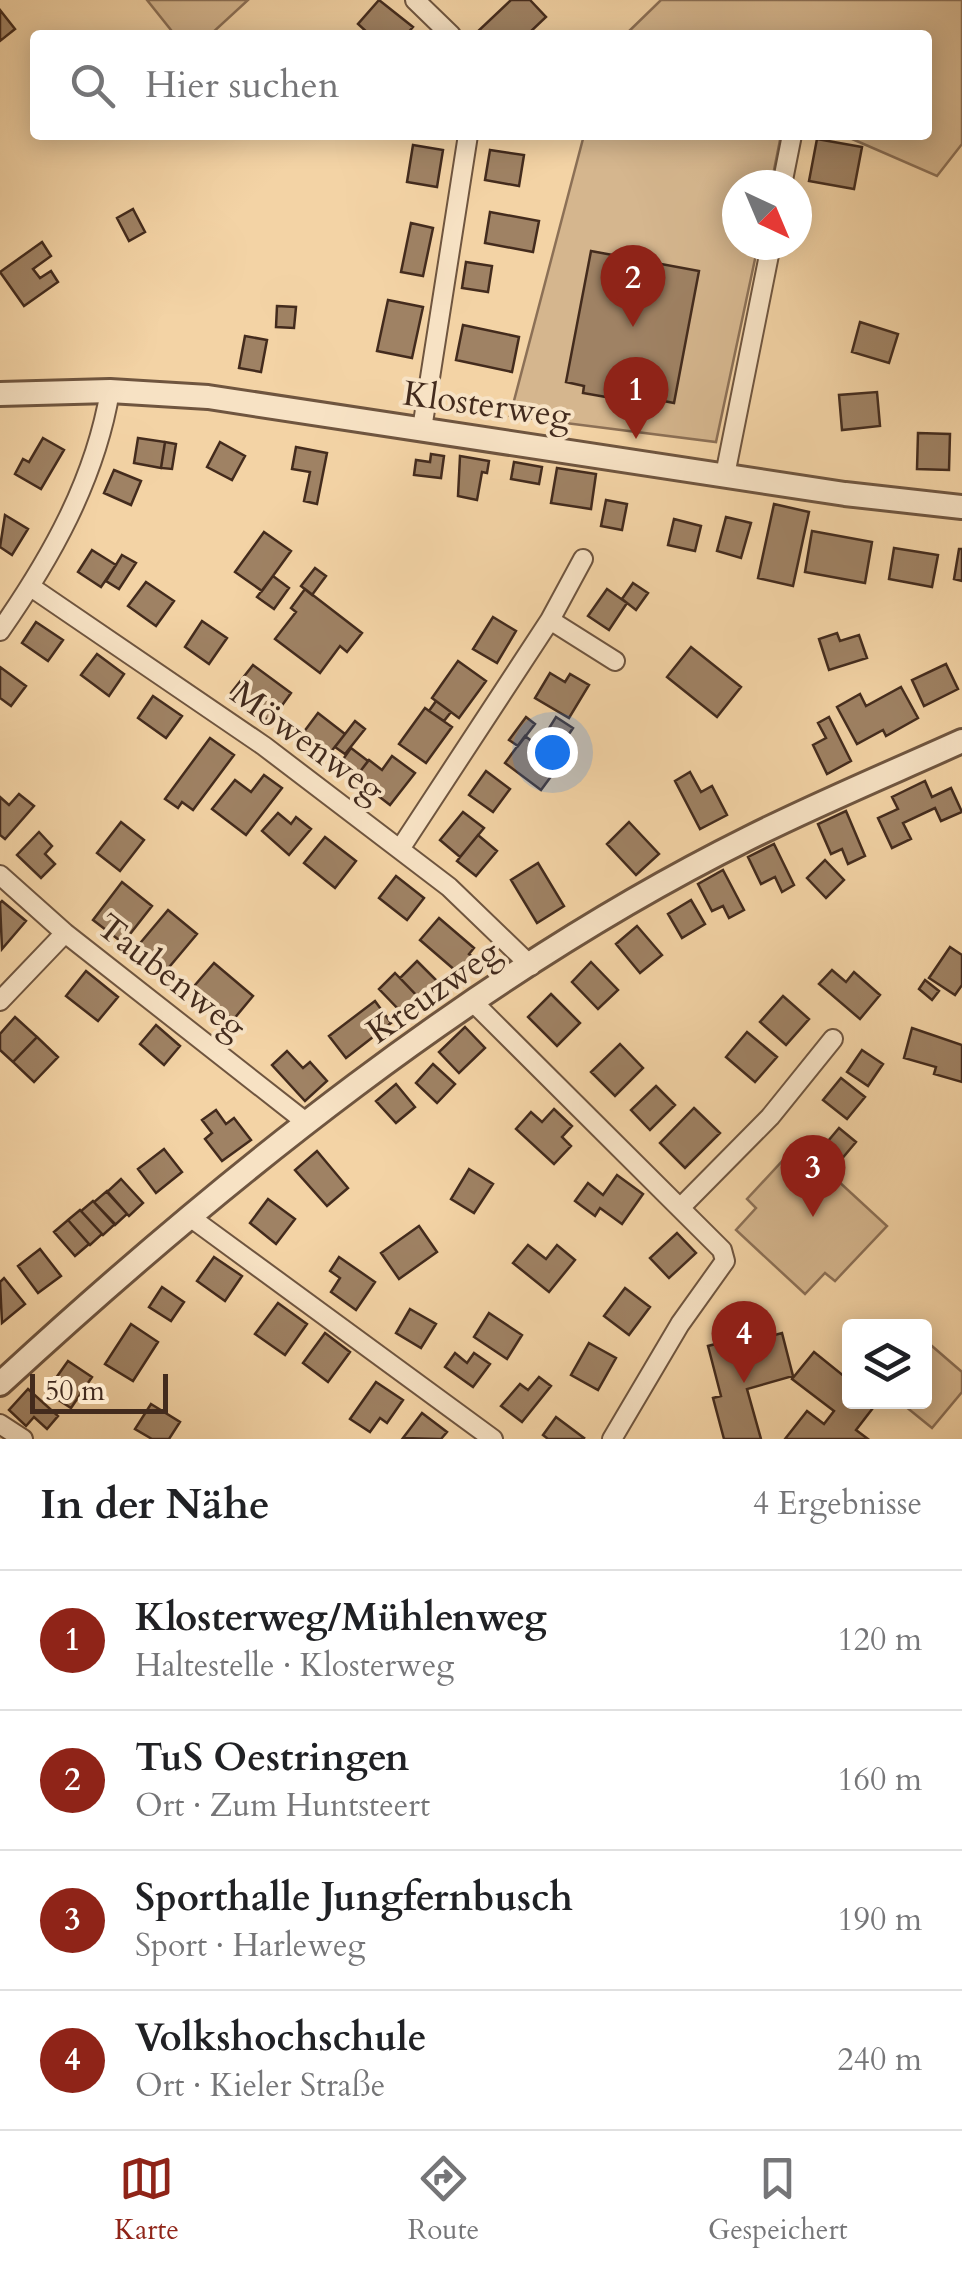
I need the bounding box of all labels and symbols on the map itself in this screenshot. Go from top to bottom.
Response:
north arrow [722,170,812,260]
pin: 2 [600,245,666,327]
pin: 1 [604,356,668,439]
street label: Klosterweg [400,369,574,441]
street label: Möwenweg [221,670,394,814]
your location [527,727,578,778]
street label: Taubenweg [86,903,257,1051]
street label: Kreuzweg [357,928,510,1055]
pin: 3 [780,1134,846,1217]
pin: 4 [712,1300,776,1383]
scale bar [30,1369,168,1414]

